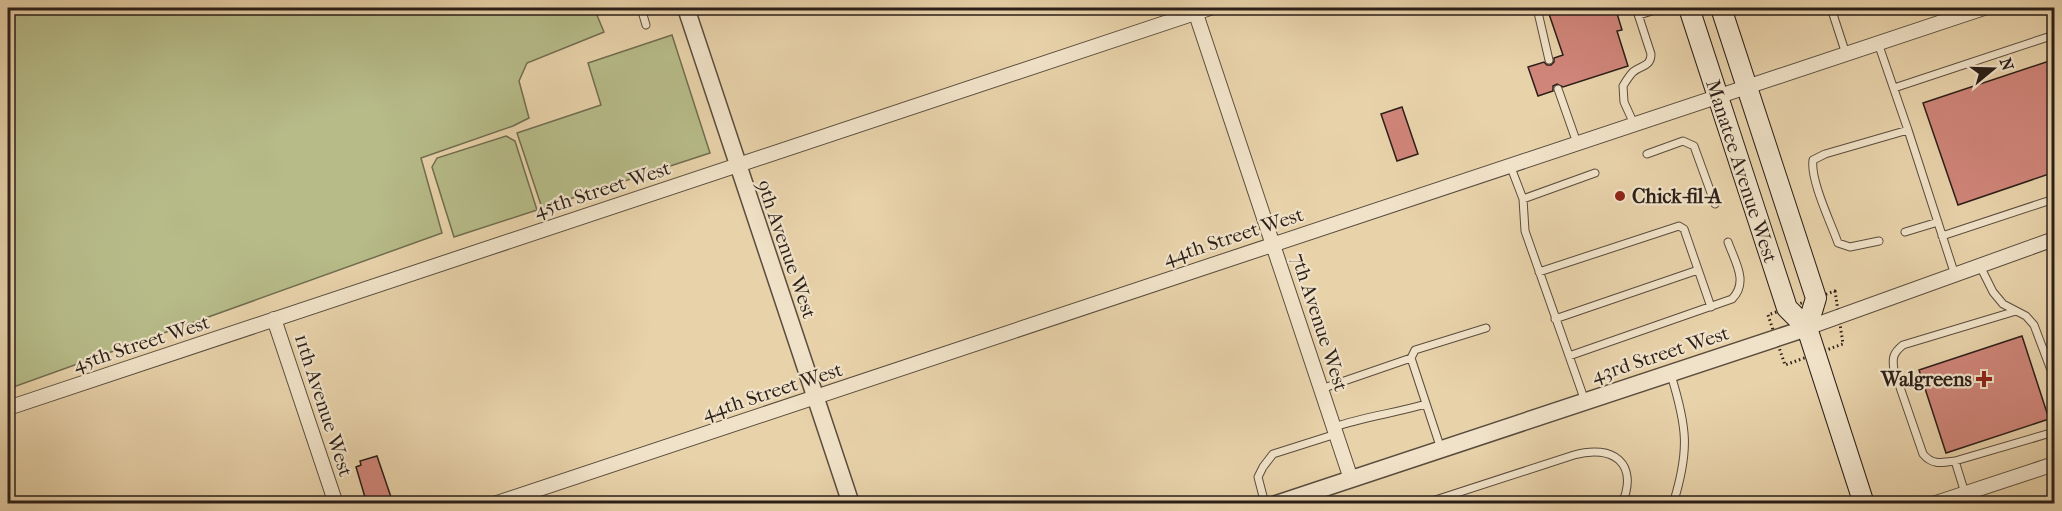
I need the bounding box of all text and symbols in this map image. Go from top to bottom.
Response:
north arrow [1963,39,2023,99]
text: N [1996,55,2018,74]
street label: Manatee Avenue West [1701,77,1782,266]
street label: 45th Street West [531,157,673,222]
street label: 9th Avenue West [752,177,821,321]
place label: Chick-fil-A [1632,185,1723,208]
marker: Chick-fil-A [1613,189,1627,203]
street label: 44th Street West [1160,203,1306,270]
street label: 7th Avenue West [1286,250,1353,394]
street label: 45th Street West [70,311,212,376]
street label: 43rd Street West [1588,321,1732,388]
street label: 11th Avenue West [290,331,357,479]
street label: 44th Street West [699,358,845,425]
place label: Walgreens [1880,368,1973,391]
marker: Walgreens [1977,372,1991,386]

